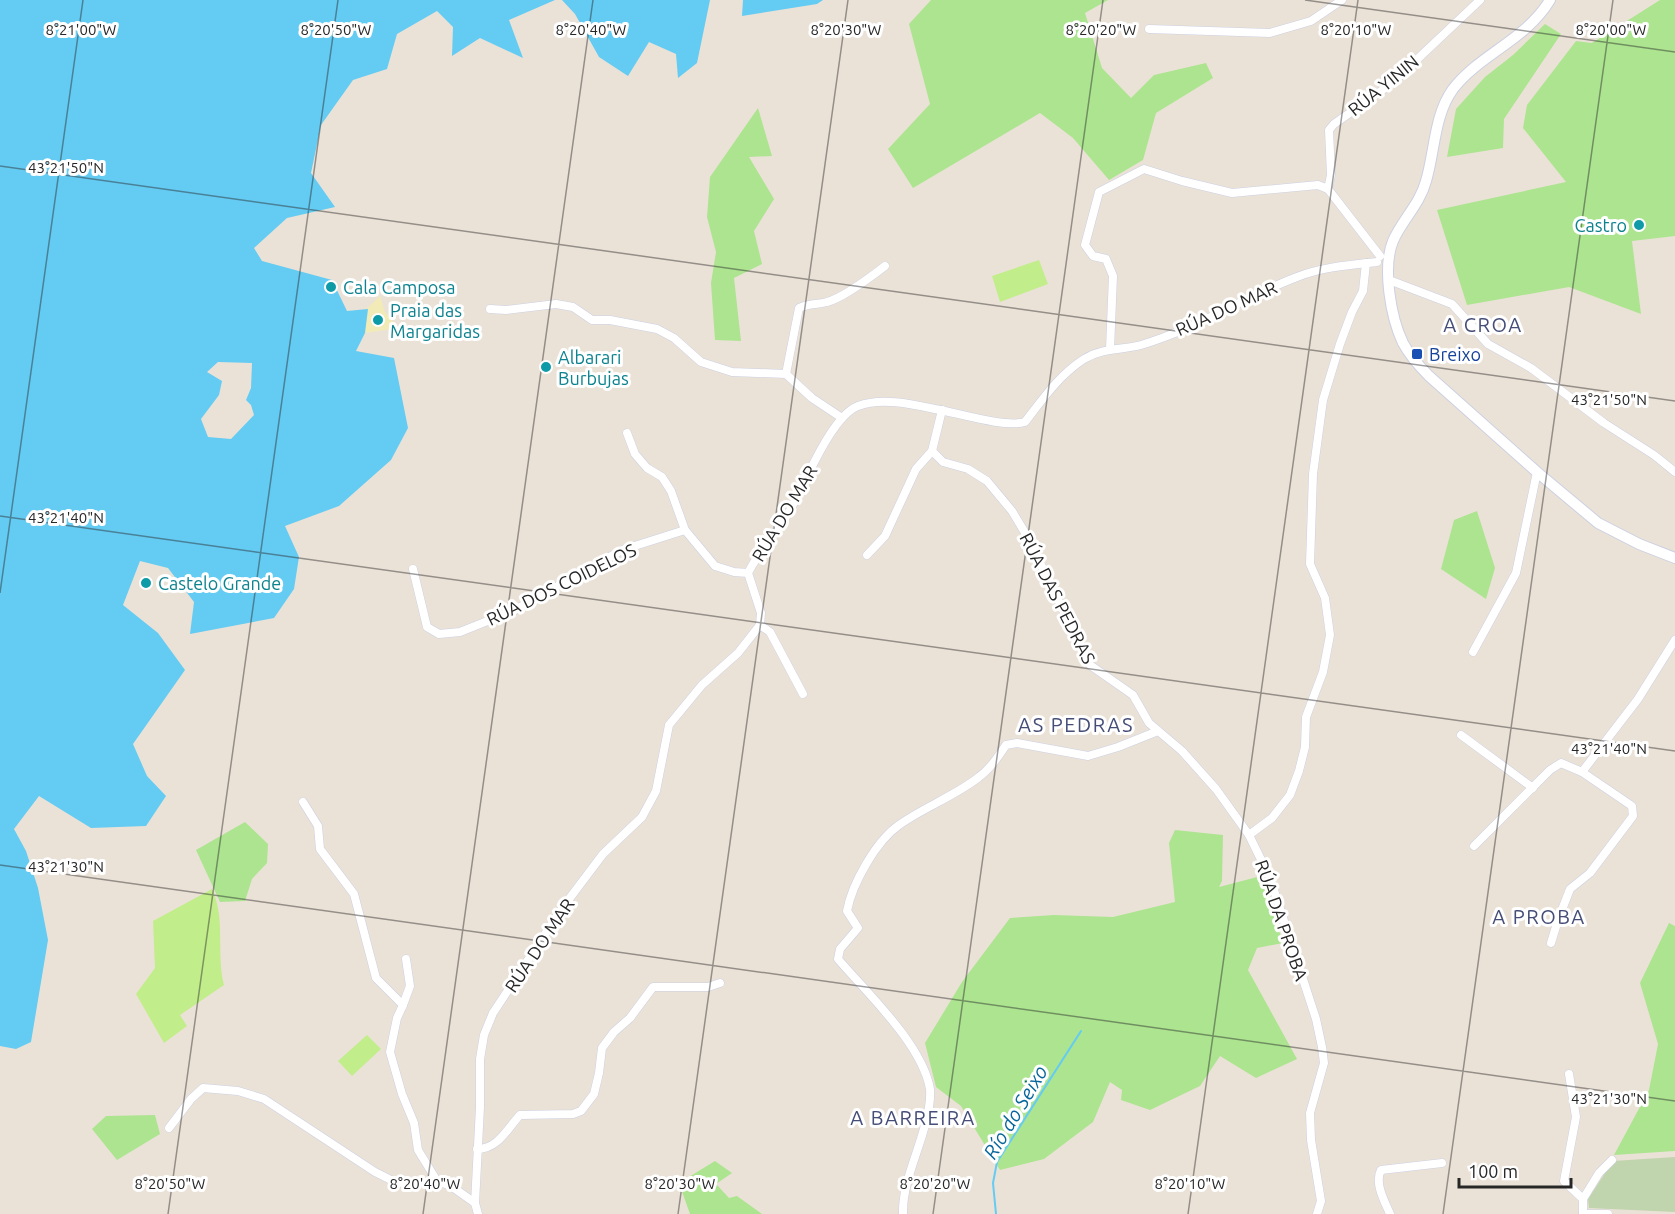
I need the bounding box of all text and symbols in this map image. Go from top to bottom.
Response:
text: 8°21'00"W [46,21,117,38]
text: 8°20'50"W [301,21,372,38]
text: 8°20'40"W [556,21,627,38]
text: 8°20'30"W [811,21,882,38]
text: 8°20'20"W [1066,21,1137,38]
text: 8°20'10"W [1321,21,1392,38]
text: 8°20'00"W [1576,21,1647,38]
street label: RÚA YININ [1343,50,1422,119]
text: 43°21'50"N [28,159,104,176]
place label: Castro [1574,215,1627,235]
marker: Castro [1632,218,1646,232]
street label: RÚA DO MAR [1172,276,1280,339]
place label: Cala Camposa [343,277,455,297]
marker: Cala Camposa [324,280,338,294]
place label: Praia das Margaridas [390,300,480,341]
marker: Praia das Margaridas [371,313,385,327]
district label: A CROA [1443,313,1523,336]
place label: Breixo [1429,344,1481,364]
place label: Albarari Burbujas [558,347,629,388]
marker: Breixo [1410,347,1424,361]
marker: Albarari Burbujas [539,360,553,374]
text: 43°21'50"N [1571,391,1647,408]
street label: RÚA DO MAR [747,461,821,565]
text: 43°21'40"N [28,509,104,526]
street label: RÚA DAS PEDRAS [1016,529,1101,667]
street label: RÚA DOS COIDELOS [483,538,639,629]
place label: Castelo Grande [158,573,281,593]
marker: Castelo Grande [139,576,153,590]
district label: AS PEDRAS [1018,713,1134,736]
text: 43°21'40"N [1571,740,1647,757]
street label: RÚA DA PROBA [1252,857,1313,983]
text: 43°21'30"N [28,858,104,875]
street label: RÚA DO MAR [499,894,578,996]
district label: A PROBA [1492,905,1586,928]
water label: Río do Seixo [978,1061,1052,1163]
text: 43°21'30"N [1571,1090,1647,1107]
district label: A BARREIRA [850,1106,976,1129]
scale bar [1459,1151,1572,1189]
text: 100 m [1468,1161,1518,1181]
text: 8°20'50"W [135,1175,206,1192]
text: 8°20'40"W [390,1175,461,1192]
text: 8°20'30"W [645,1175,716,1192]
text: 8°20'20"W [900,1175,971,1192]
text: 8°20'10"W [1155,1175,1226,1192]

